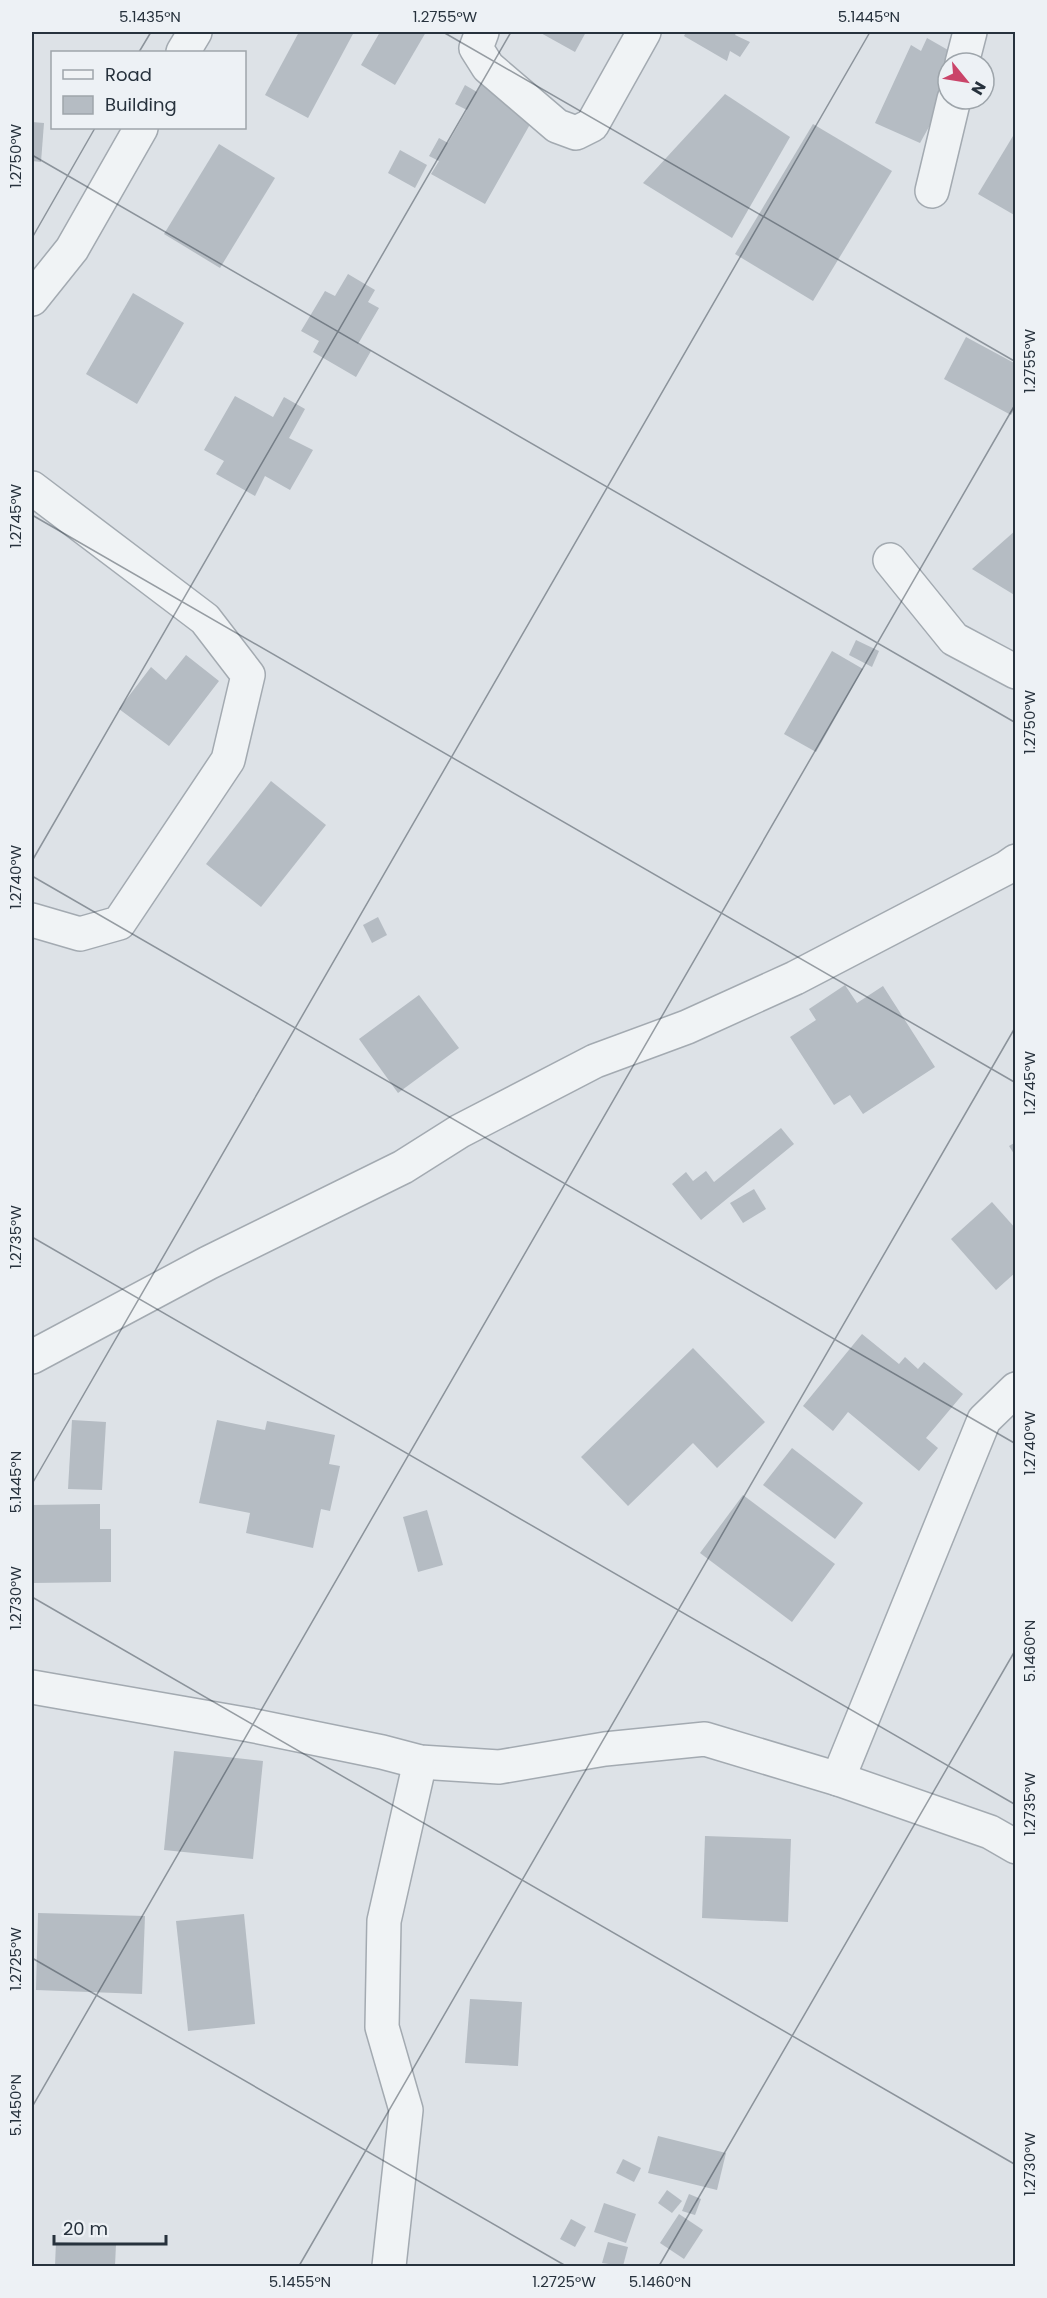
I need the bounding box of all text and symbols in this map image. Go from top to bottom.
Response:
text: 5.1435°N [119,6,181,27]
text: 1.2755°W [413,6,478,27]
text: 5.1445°N [838,6,900,27]
legend [51,51,246,129]
north arrow [936,51,996,111]
text: Road [105,62,152,87]
text: N [966,77,992,99]
text: Building [105,92,177,117]
text: 1.2750°W [5,123,26,188]
text: 1.2755°W [1019,328,1040,393]
text: 1.2745°W [5,483,26,548]
text: 1.2750°W [1019,689,1040,754]
text: 1.2740°W [5,844,26,909]
text: 1.2745°W [1019,1050,1040,1115]
text: 1.2735°W [5,1205,26,1269]
text: 1.2740°W [1019,1410,1040,1475]
text: 5.1445°N [5,1451,26,1513]
text: 1.2730°W [5,1566,26,1630]
text: 5.1460°N [1019,1620,1040,1682]
text: 1.2735°W [1019,1772,1040,1836]
text: 1.2725°W [5,1927,26,1991]
text: 5.1450°N [5,2074,26,2136]
text: 1.2730°W [1019,2132,1040,2196]
scale bar [54,2208,166,2246]
text: 20 m [63,2216,108,2241]
text: 5.1455°N [269,2271,331,2292]
text: 1.2725°W [532,2271,596,2292]
text: 5.1460°N [629,2271,691,2292]

